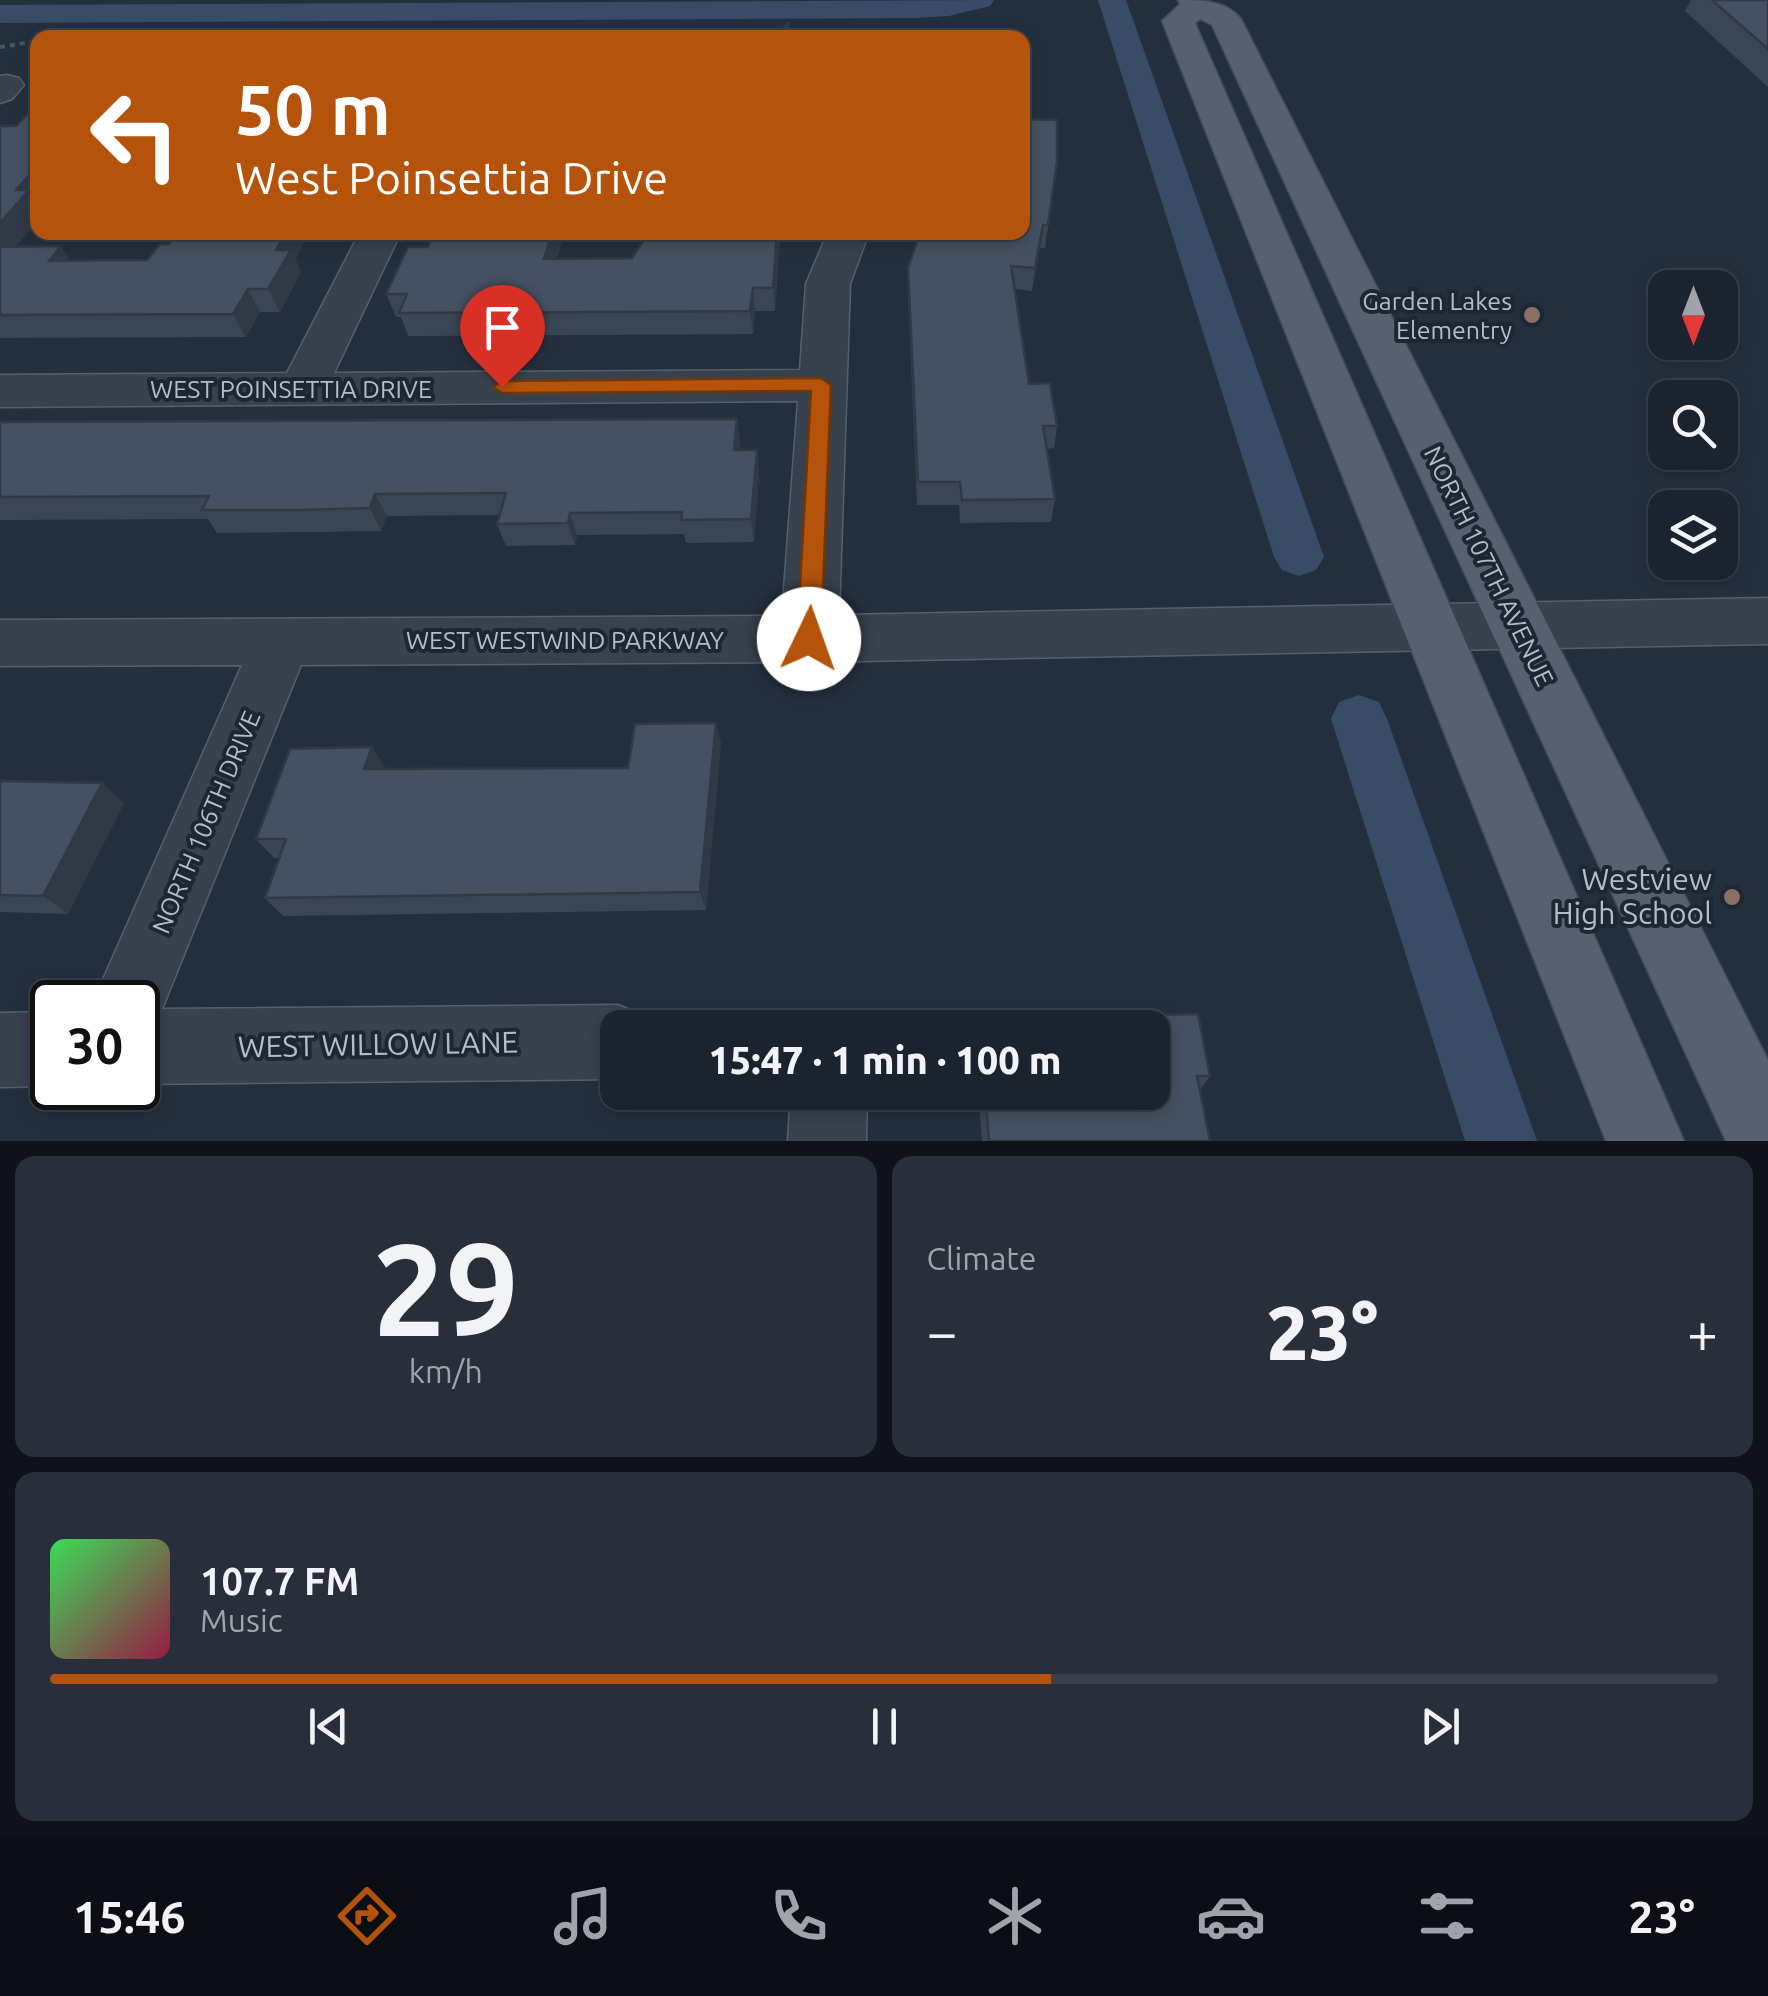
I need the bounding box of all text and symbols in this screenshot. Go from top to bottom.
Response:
icon: left [70,70,200,200]
text: 50 m [235,70,391,148]
text: West Poinsettia Drive [235,152,668,203]
north arrow [1648,270,1738,360]
map controls [1648,270,1738,580]
pin [460,285,545,388]
place label: Garden Lakes Elementry [1362,287,1512,344]
icon: arrive [475,300,530,355]
marker: Garden Lakes Elementry [1521,304,1543,326]
street label: WEST POINSETTIA DRIVE [150,375,432,403]
button: search [1648,380,1738,470]
street label: NORTH 107TH AVENUE [1419,442,1559,690]
button: layers [1648,490,1738,580]
position arrow [757,587,861,691]
street label: WEST WESTWIND PARKWAY [406,626,725,654]
street label: NORTH 106TH DRIVE [146,707,266,937]
place label: Westview High School [1553,862,1712,930]
marker: Westview High School [1721,886,1743,908]
speed limit sign: 30 [30,980,160,1110]
street label: WEST WILLOW LANE [237,1025,518,1063]
text: 15:47 · 1 min · 100 m [708,1039,1062,1081]
text: 29 [372,1215,519,1361]
text: Climate [927,1240,1037,1276]
text: 23° [1266,1290,1378,1374]
text: − [927,1301,958,1362]
text: + [1687,1301,1718,1362]
text: km/h [409,1353,483,1389]
text: 107.7 FM [200,1560,359,1602]
text: Music [200,1602,283,1638]
icon: previous [301,1699,356,1754]
icon: pause [857,1699,912,1754]
icon: next [1413,1699,1468,1754]
icon: directions [332,1881,402,1951]
icon: music [548,1881,618,1951]
icon: phone [764,1881,834,1951]
icon: climate [980,1881,1050,1951]
icon: car [1196,1881,1266,1951]
icon: filters [1412,1881,1482,1951]
text: 15:46 [73,1891,186,1942]
text: 23° [1628,1891,1695,1942]

